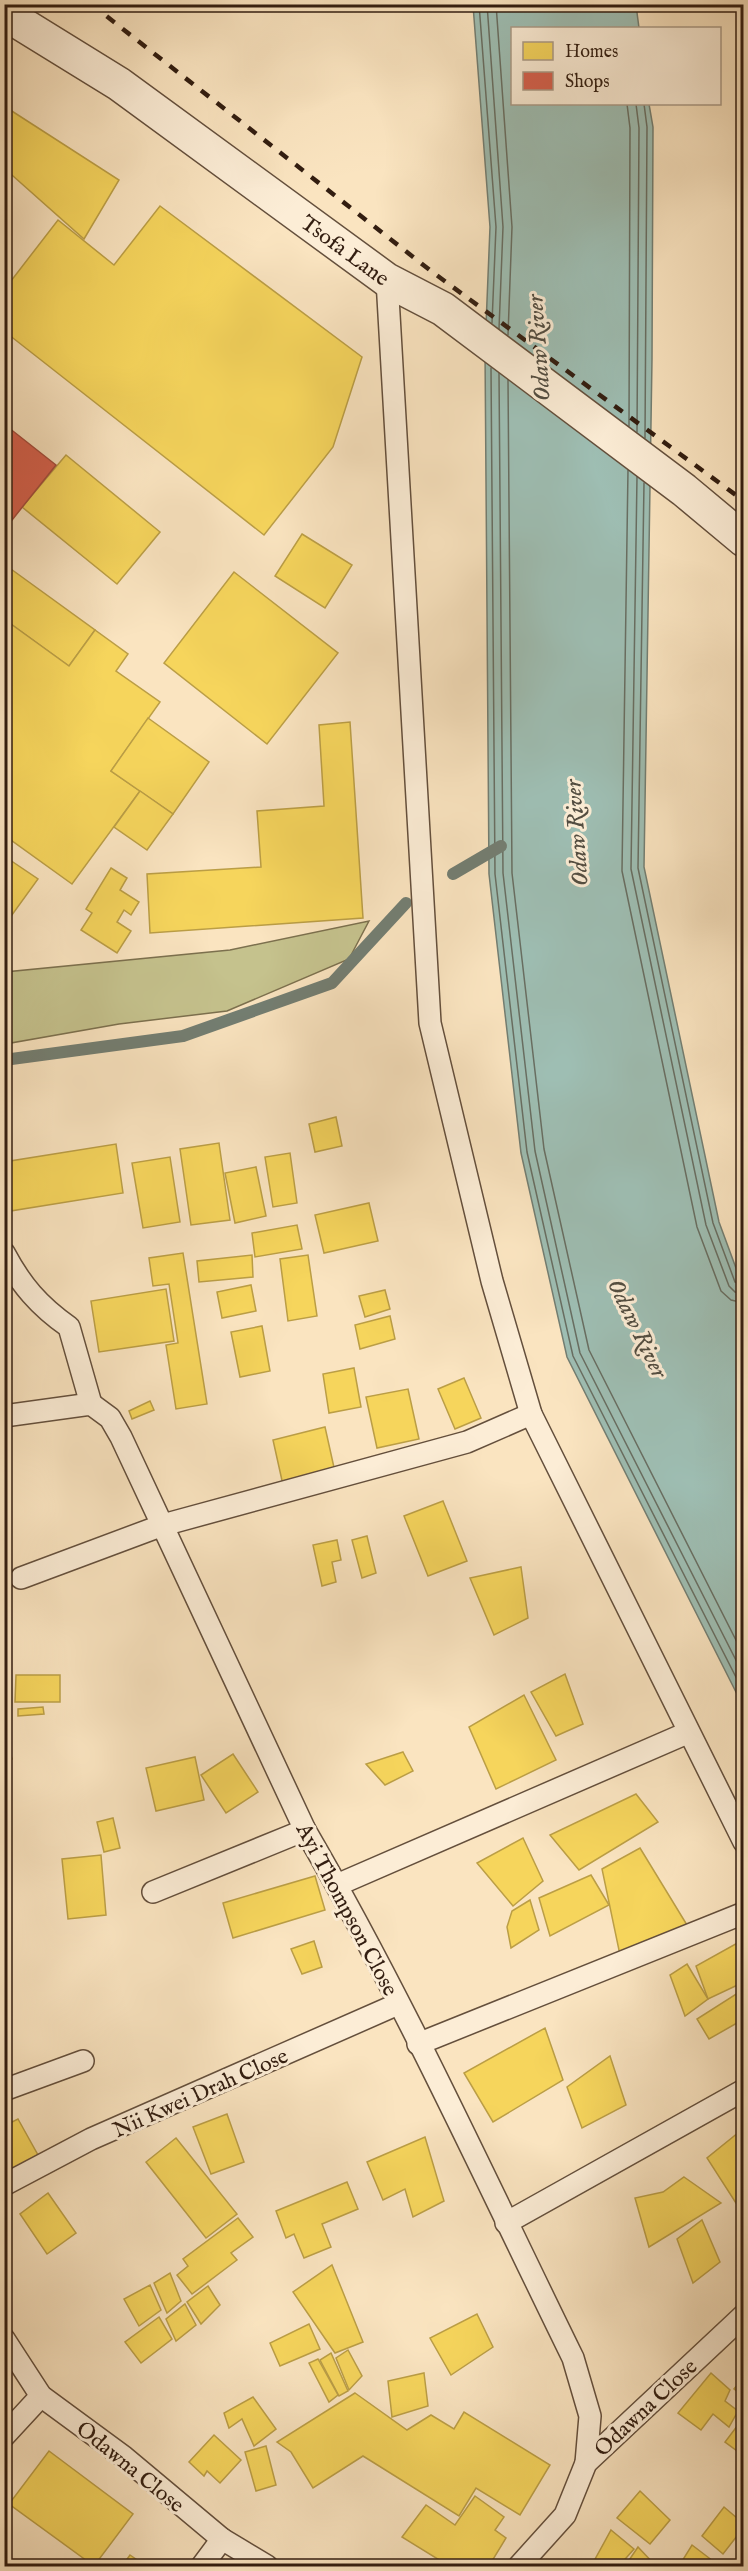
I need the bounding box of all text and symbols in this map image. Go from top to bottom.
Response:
legend [511,27,721,105]
text: Homes [565,41,618,64]
text: Shops [565,71,610,94]
street label: Tsofa Lane [295,210,394,293]
water label: Odaw River [520,292,559,402]
water label: Odaw River [558,777,597,887]
water label: Odaw River [599,1274,675,1385]
street label: Ayi Thompson Close [288,1818,404,2001]
street label: Nii Kwei Drah Close [109,2043,293,2145]
street label: Odawna Close [589,2354,704,2463]
street label: Odawna Close [70,2415,189,2520]

